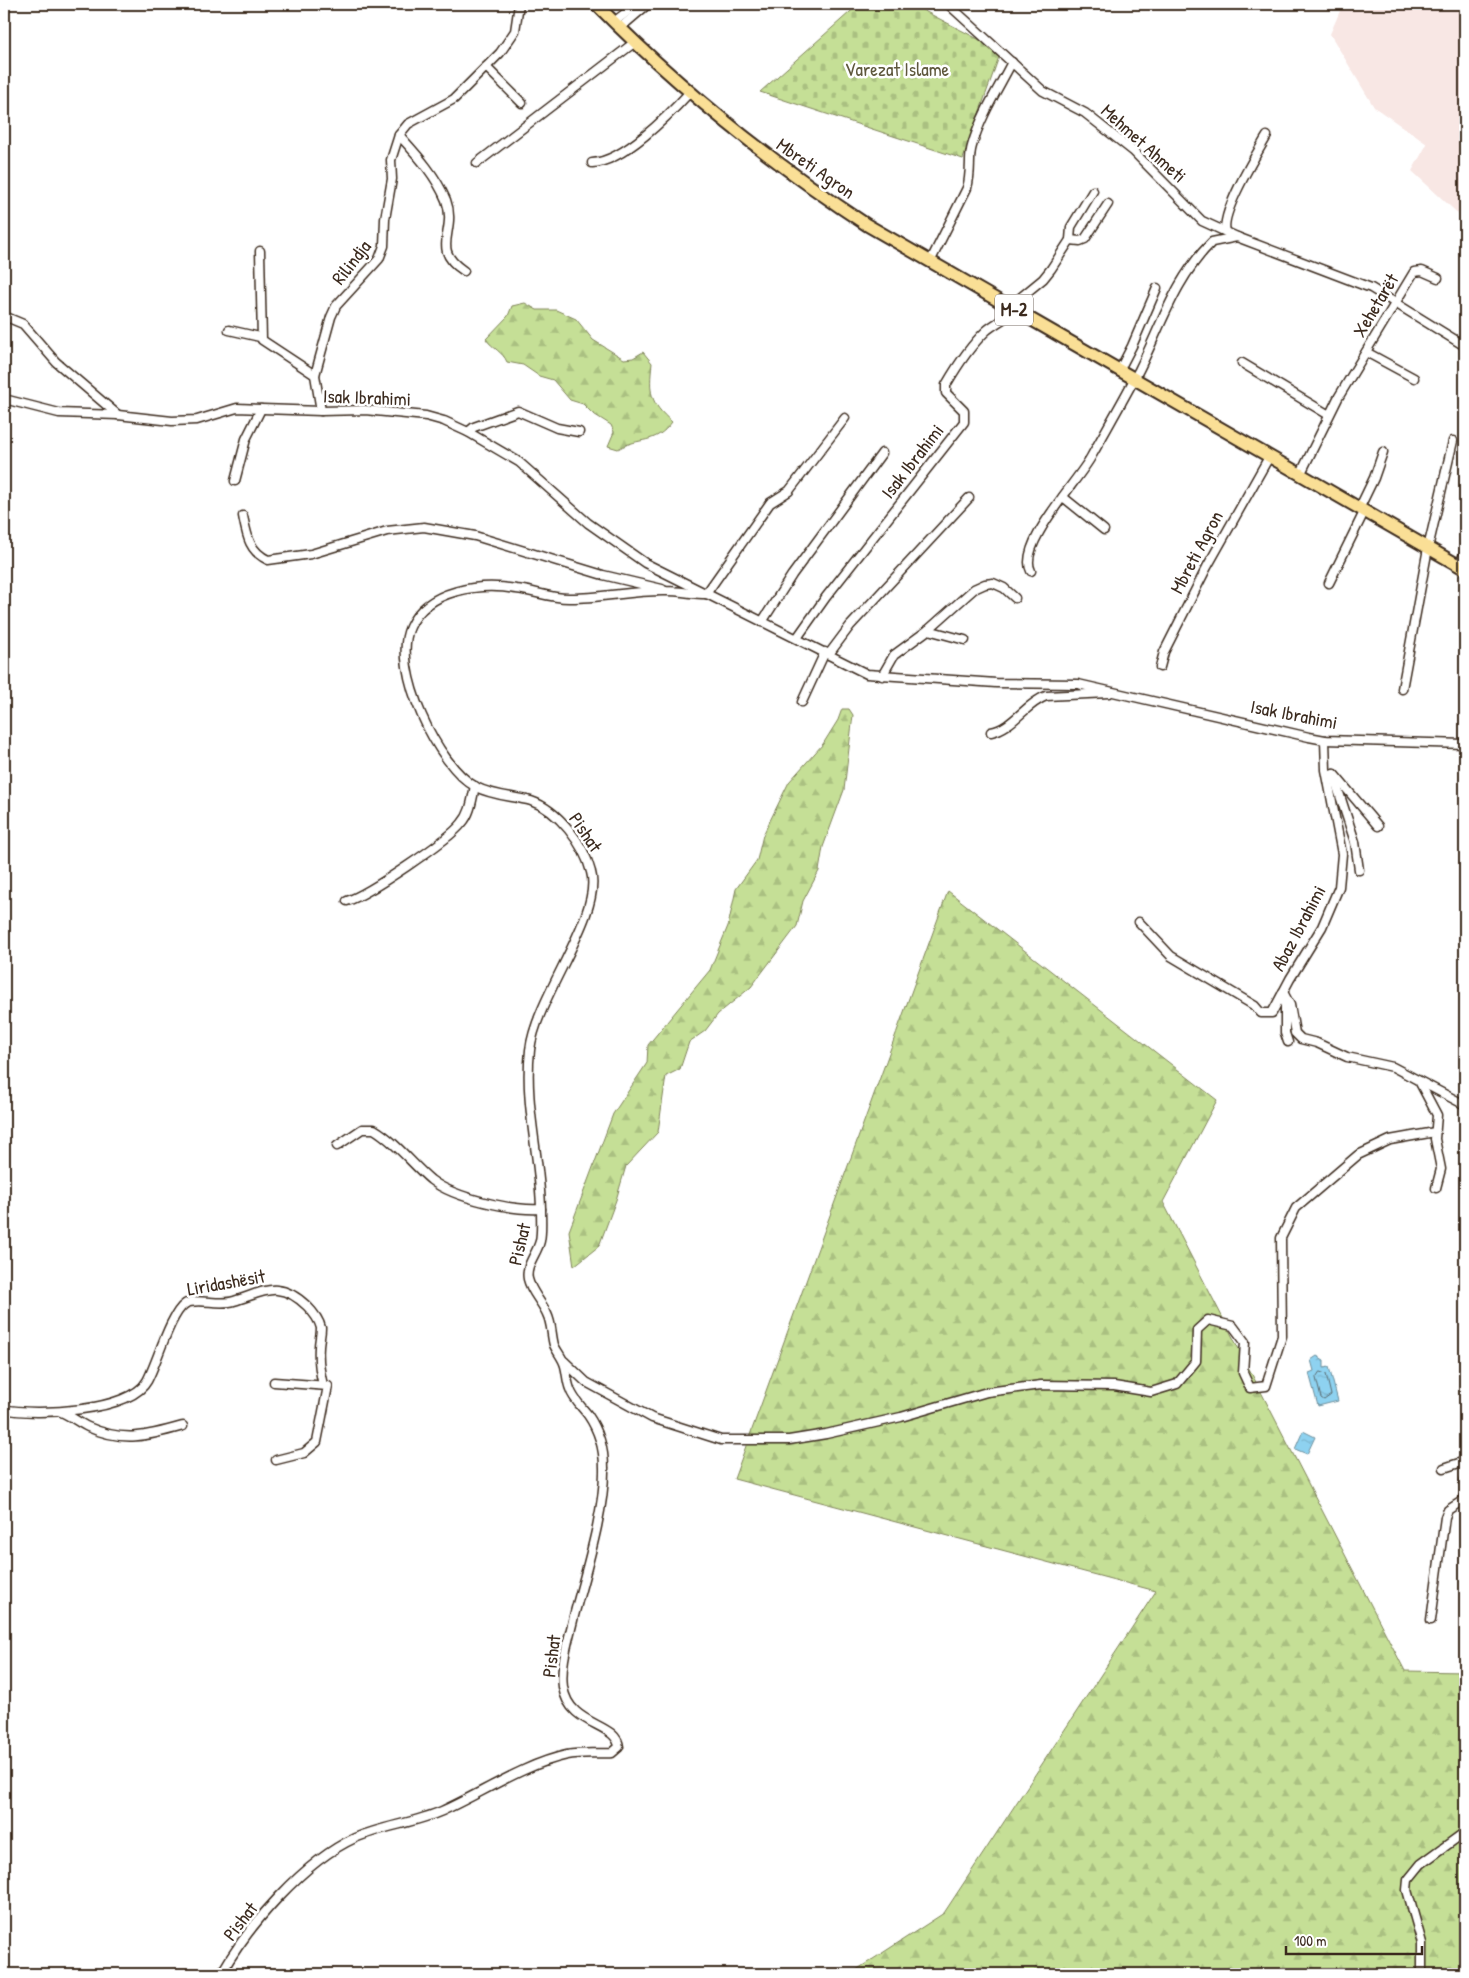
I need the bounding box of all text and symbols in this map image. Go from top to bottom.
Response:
park label: Varezat Islame [845,56,950,82]
street label: Mehmet Ahmeti [1096,98,1192,188]
street label: Mbreti Agron [771,131,861,205]
street label: Rilindja [325,234,377,290]
street label: Xehetarët [1346,268,1404,342]
road number: M-2 [995,294,1033,326]
street label: Isak Ibrahimi [323,382,411,412]
street label: Isak Ibrahimi [875,418,949,504]
street label: Mbreti Agron [1163,506,1229,598]
street label: Isak Ibrahimi [1248,693,1340,735]
street label: Pishat [563,807,609,857]
street label: Abaz Ibrahimi [1265,881,1331,975]
street label: Pishat [502,1220,537,1268]
street label: Liridashësit [185,1262,267,1302]
street label: Pishat [535,1633,567,1679]
street label: Pishat [217,1896,264,1946]
scale bar [1286,1923,1423,1955]
text: 100 m [1294,1930,1327,1951]

